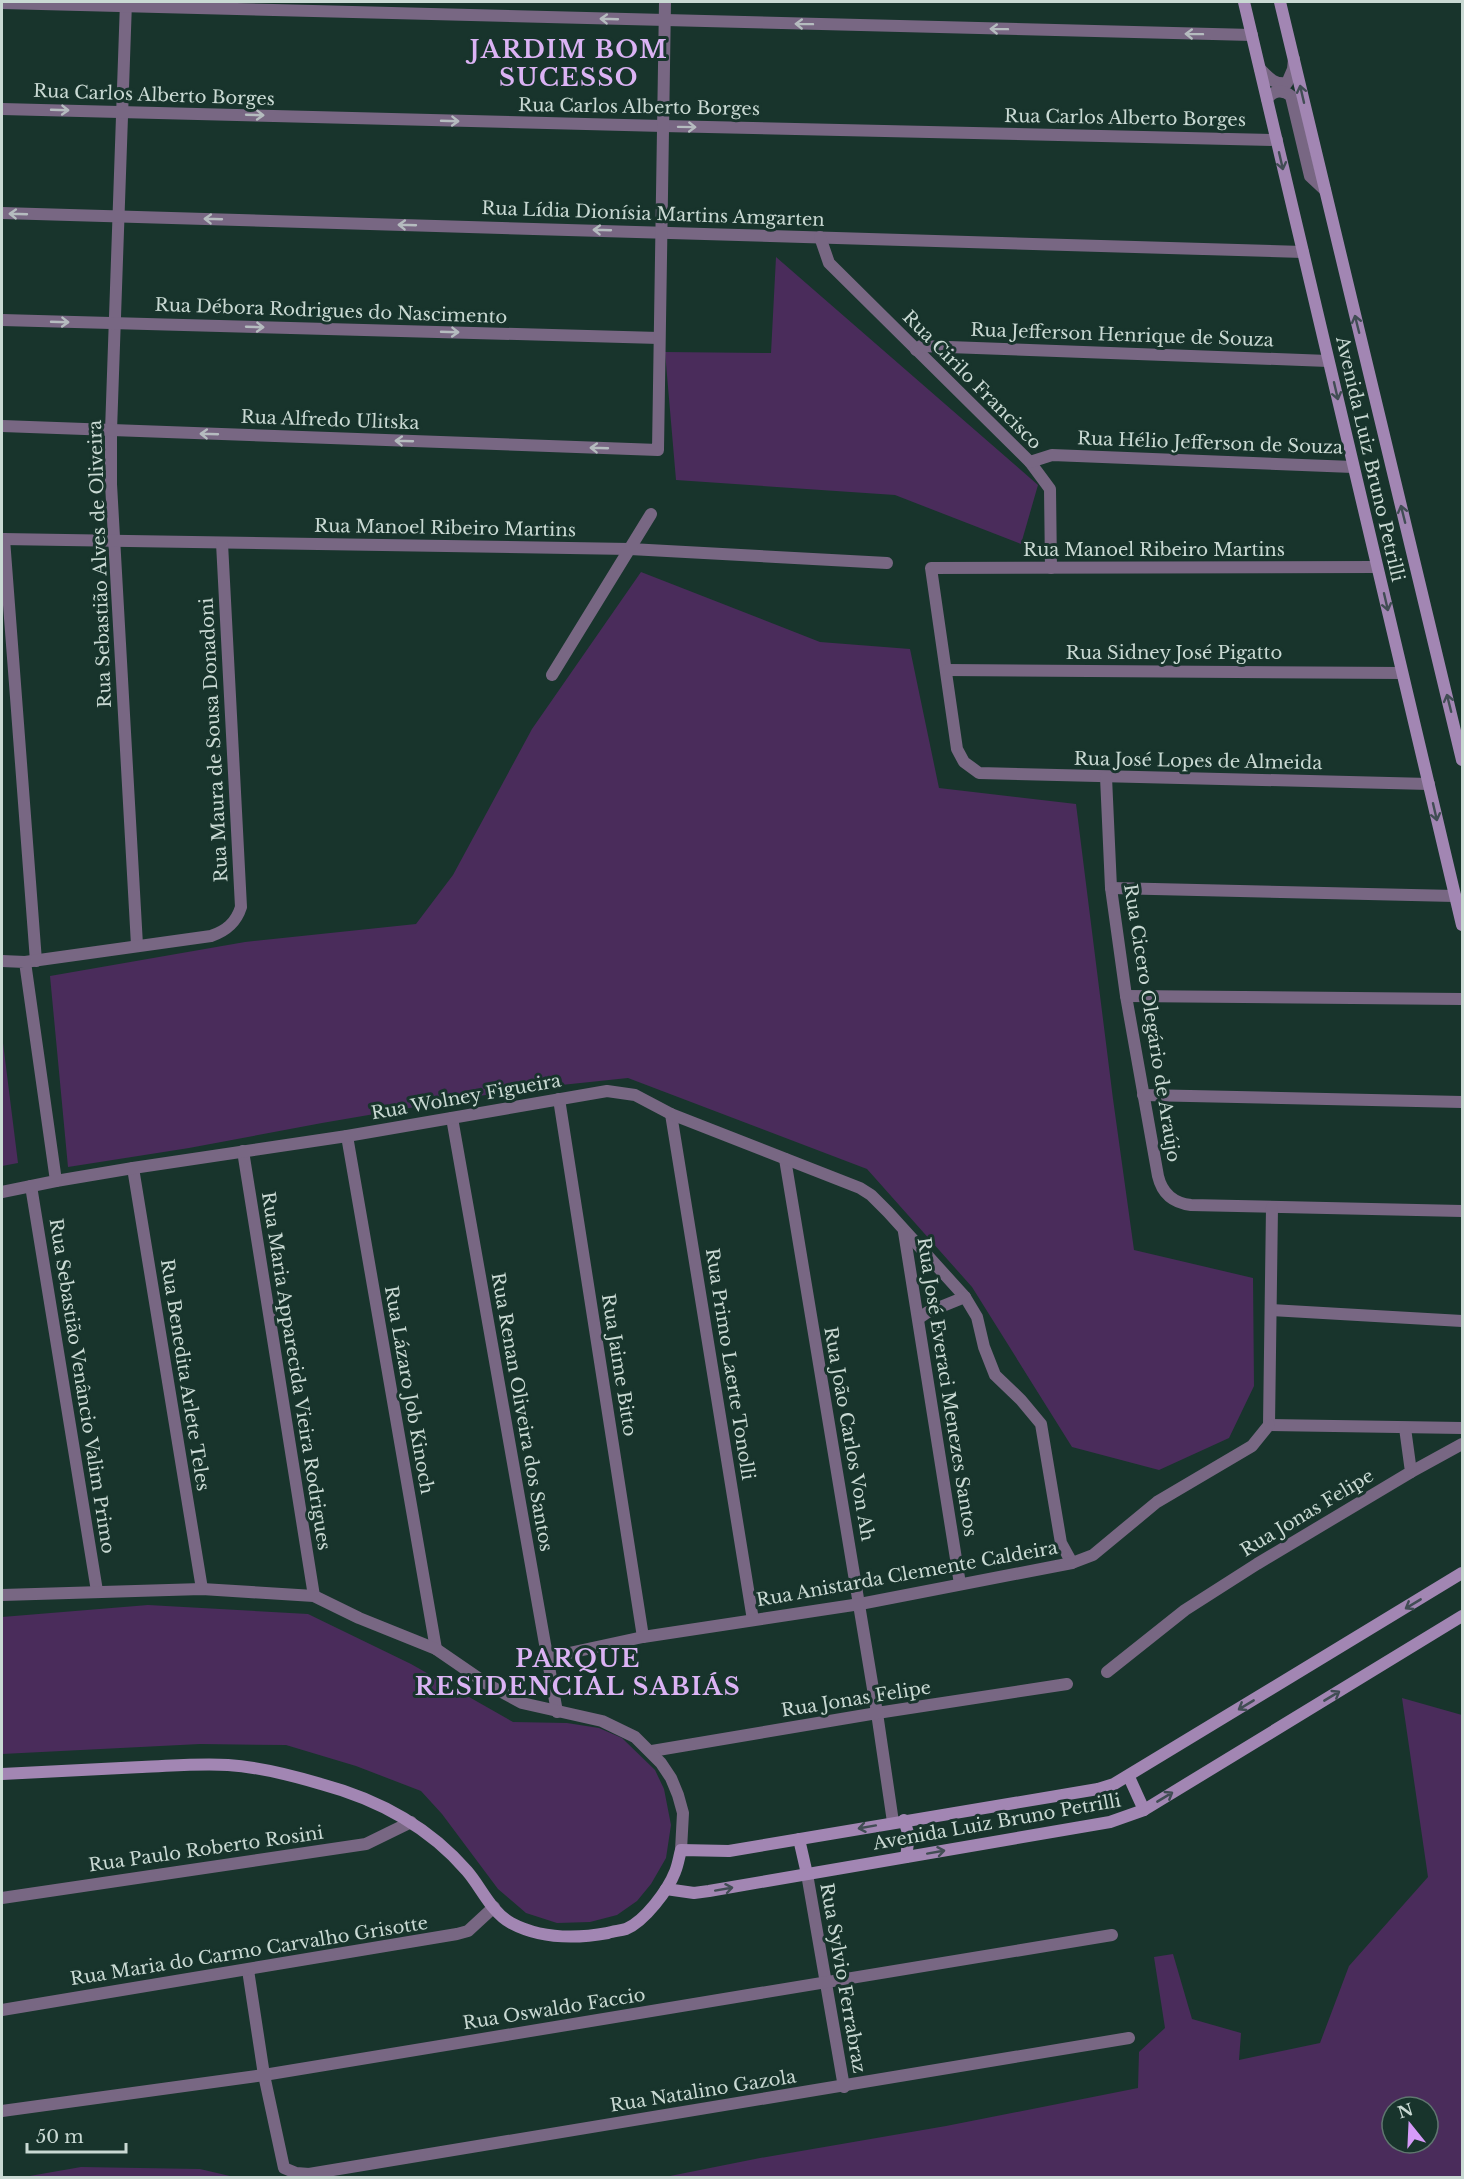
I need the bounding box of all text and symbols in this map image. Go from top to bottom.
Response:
one-way arrow [599,13,619,24]
one-way arrow [794,18,814,29]
one-way arrow [989,23,1009,35]
one-way arrow [1184,28,1204,40]
district label: JARDIM BOM SUCESSO [465,35,668,92]
street label: Rua Carlos Alberto Borges [33,80,275,110]
one-way arrow [1296,85,1308,104]
street label: Rua Carlos Alberto Borges [518,94,760,120]
one-way arrow [49,105,69,116]
street label: Rua Carlos Alberto Borges [1004,105,1246,131]
one-way arrow [244,110,264,121]
one-way arrow [439,115,459,126]
one-way arrow [676,121,696,133]
one-way arrow [1276,151,1288,170]
street label: Rua Lídia Dionísia Martins Amgarten [481,197,825,231]
one-way arrow [8,208,28,219]
one-way arrow [203,213,223,225]
one-way arrow [398,219,418,230]
one-way arrow [593,224,613,236]
street label: Rua Débora Rodrigues do Nascimento [154,294,508,328]
street label: Rua Cirilo Francisco [898,306,1046,454]
one-way arrow [1351,315,1363,334]
one-way arrow [49,316,69,327]
street label: Rua Jefferson Henrique de Souza [970,319,1274,351]
one-way arrow [244,321,264,333]
one-way arrow [439,327,459,338]
street label: Avenida Luiz Bruno Petrilli [1331,333,1409,584]
one-way arrow [1330,382,1342,401]
street label: Rua Alfredo Ulitska [240,406,420,434]
street label: Rua Sebastião Alves de Oliveira [84,420,116,708]
street label: Rua Hélio Jefferson de Souza [1077,427,1343,459]
one-way arrow [200,428,220,440]
one-way arrow [395,435,415,446]
one-way arrow [590,442,610,453]
one-way arrow [1397,505,1408,524]
street label: Rua Manoel Ribeiro Martins [314,515,576,541]
street label: Rua Manoel Ribeiro Martins [1023,539,1285,561]
one-way arrow [1380,592,1392,611]
street label: Rua Maura de Sousa Donadoni [196,597,232,883]
street label: Rua Sidney José Pigatto [1066,642,1282,664]
one-way arrow [1442,694,1454,713]
street label: Rua José Lopes de Almeida [1074,748,1322,774]
one-way arrow [1430,802,1442,821]
street label: Rua Cicero Olegário de Araújo [1119,882,1185,1164]
street label: Rua Wolney Figueira [369,1069,563,1125]
street label: Rua Maria Apparecida Vieira Rodrigues [257,1190,335,1552]
street label: Rua Sebastião Venâncio Valim Primo [45,1217,119,1555]
street label: Rua José Everaci Menezes Santos [912,1236,982,1538]
street label: Rua Primo Laerte Tonolli [701,1246,759,1482]
street label: Rua Benedita Arlete Teles [156,1257,214,1493]
street label: Rua Renan Oliveira dos Santos [487,1271,557,1553]
street label: Rua Lázaro Job Kinoch [380,1284,438,1496]
street label: Rua Jaime Bitto [597,1292,641,1438]
street label: Rua João Carlos Von Ah [819,1325,879,1543]
street label: Rua Jonas Felipe [1236,1465,1378,1561]
street label: Rua Anistarda Clemente Caldeira [755,1537,1059,1611]
one-way arrow [1405,1598,1422,1610]
district label: PARQUE RESIDENCIAL SABIÁS [415,1644,741,1701]
street label: Rua Jonas Felipe [779,1676,933,1722]
one-way arrow [1323,1689,1340,1701]
one-way arrow [1238,1700,1255,1712]
street label: Avenida Luiz Bruno Petrilli [870,1789,1123,1855]
one-way arrow [1156,1791,1173,1803]
street label: Rua Paulo Roberto Rosini [87,1822,325,1876]
one-way arrow [857,1822,877,1833]
one-way arrow [926,1846,946,1857]
street label: Rua Sylvio Ferrabraz [815,1881,871,2075]
one-way arrow [713,1883,733,1894]
street label: Rua Maria do Carmo Carvalho Grisotte [69,1912,429,1990]
street label: Rua Oswaldo Faccio [461,1984,647,2034]
street label: Rua Natalino Gazola [608,2065,798,2117]
north arrow [1380,2095,1440,2155]
text: N [1395,2099,1416,2123]
scale bar [27,2116,126,2154]
text: 50 m [36,2126,84,2148]

